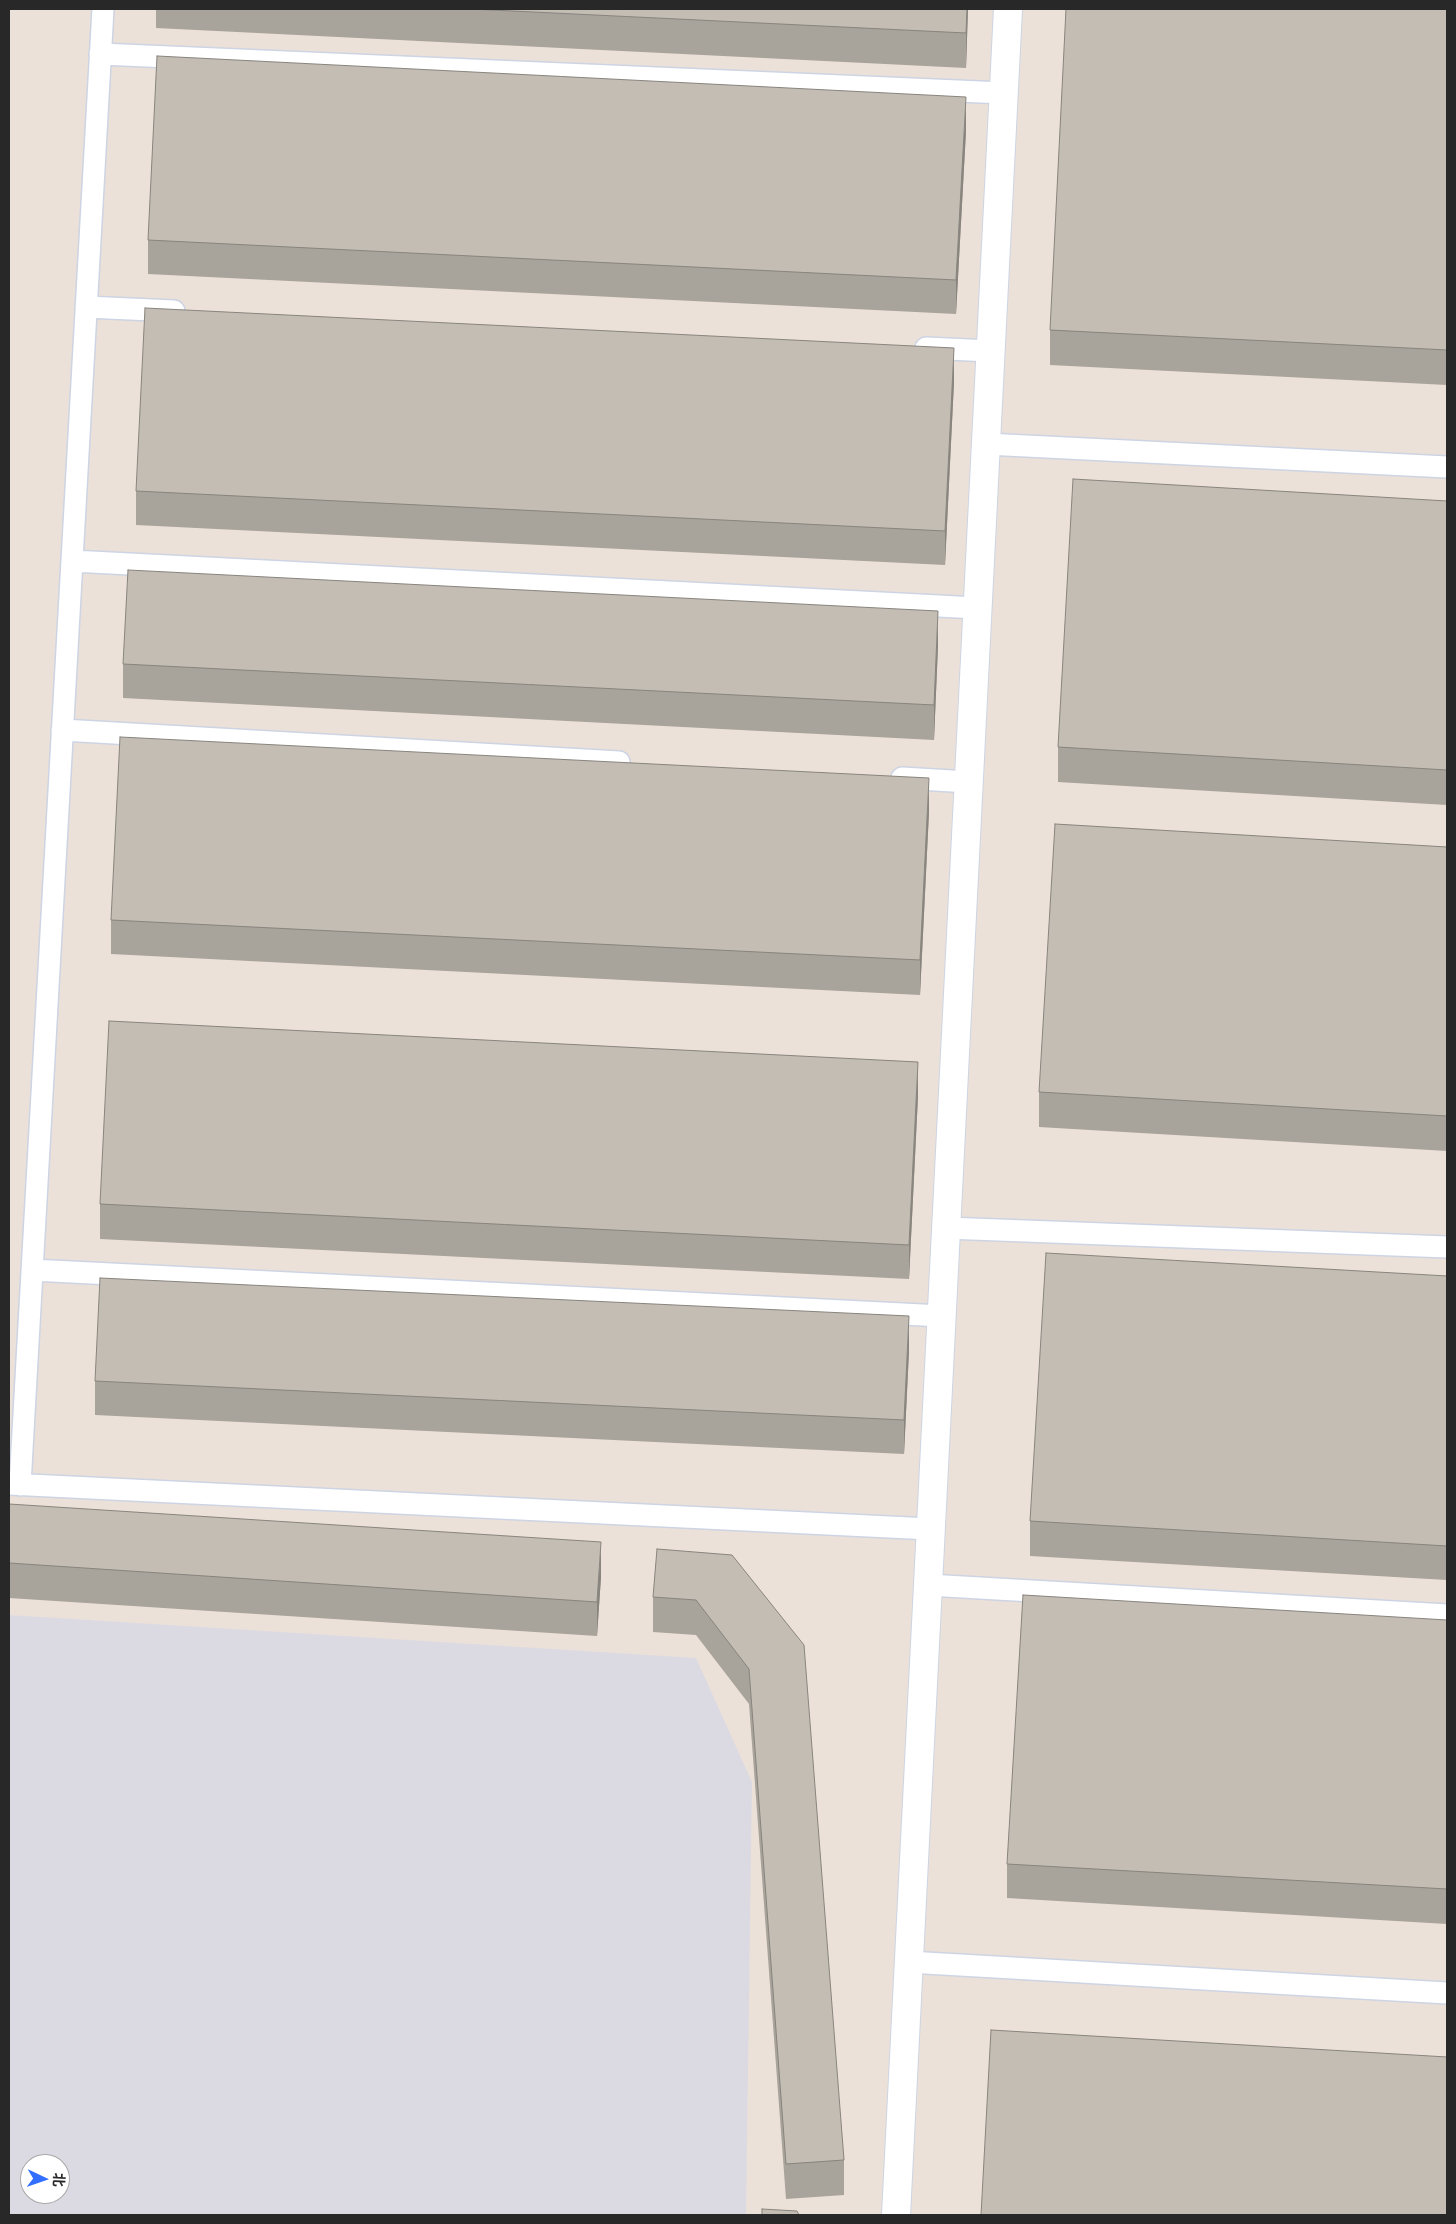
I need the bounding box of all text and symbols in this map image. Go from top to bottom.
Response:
north arrow [20,2154,70,2204]
text: 北 [50,2172,68,2187]

